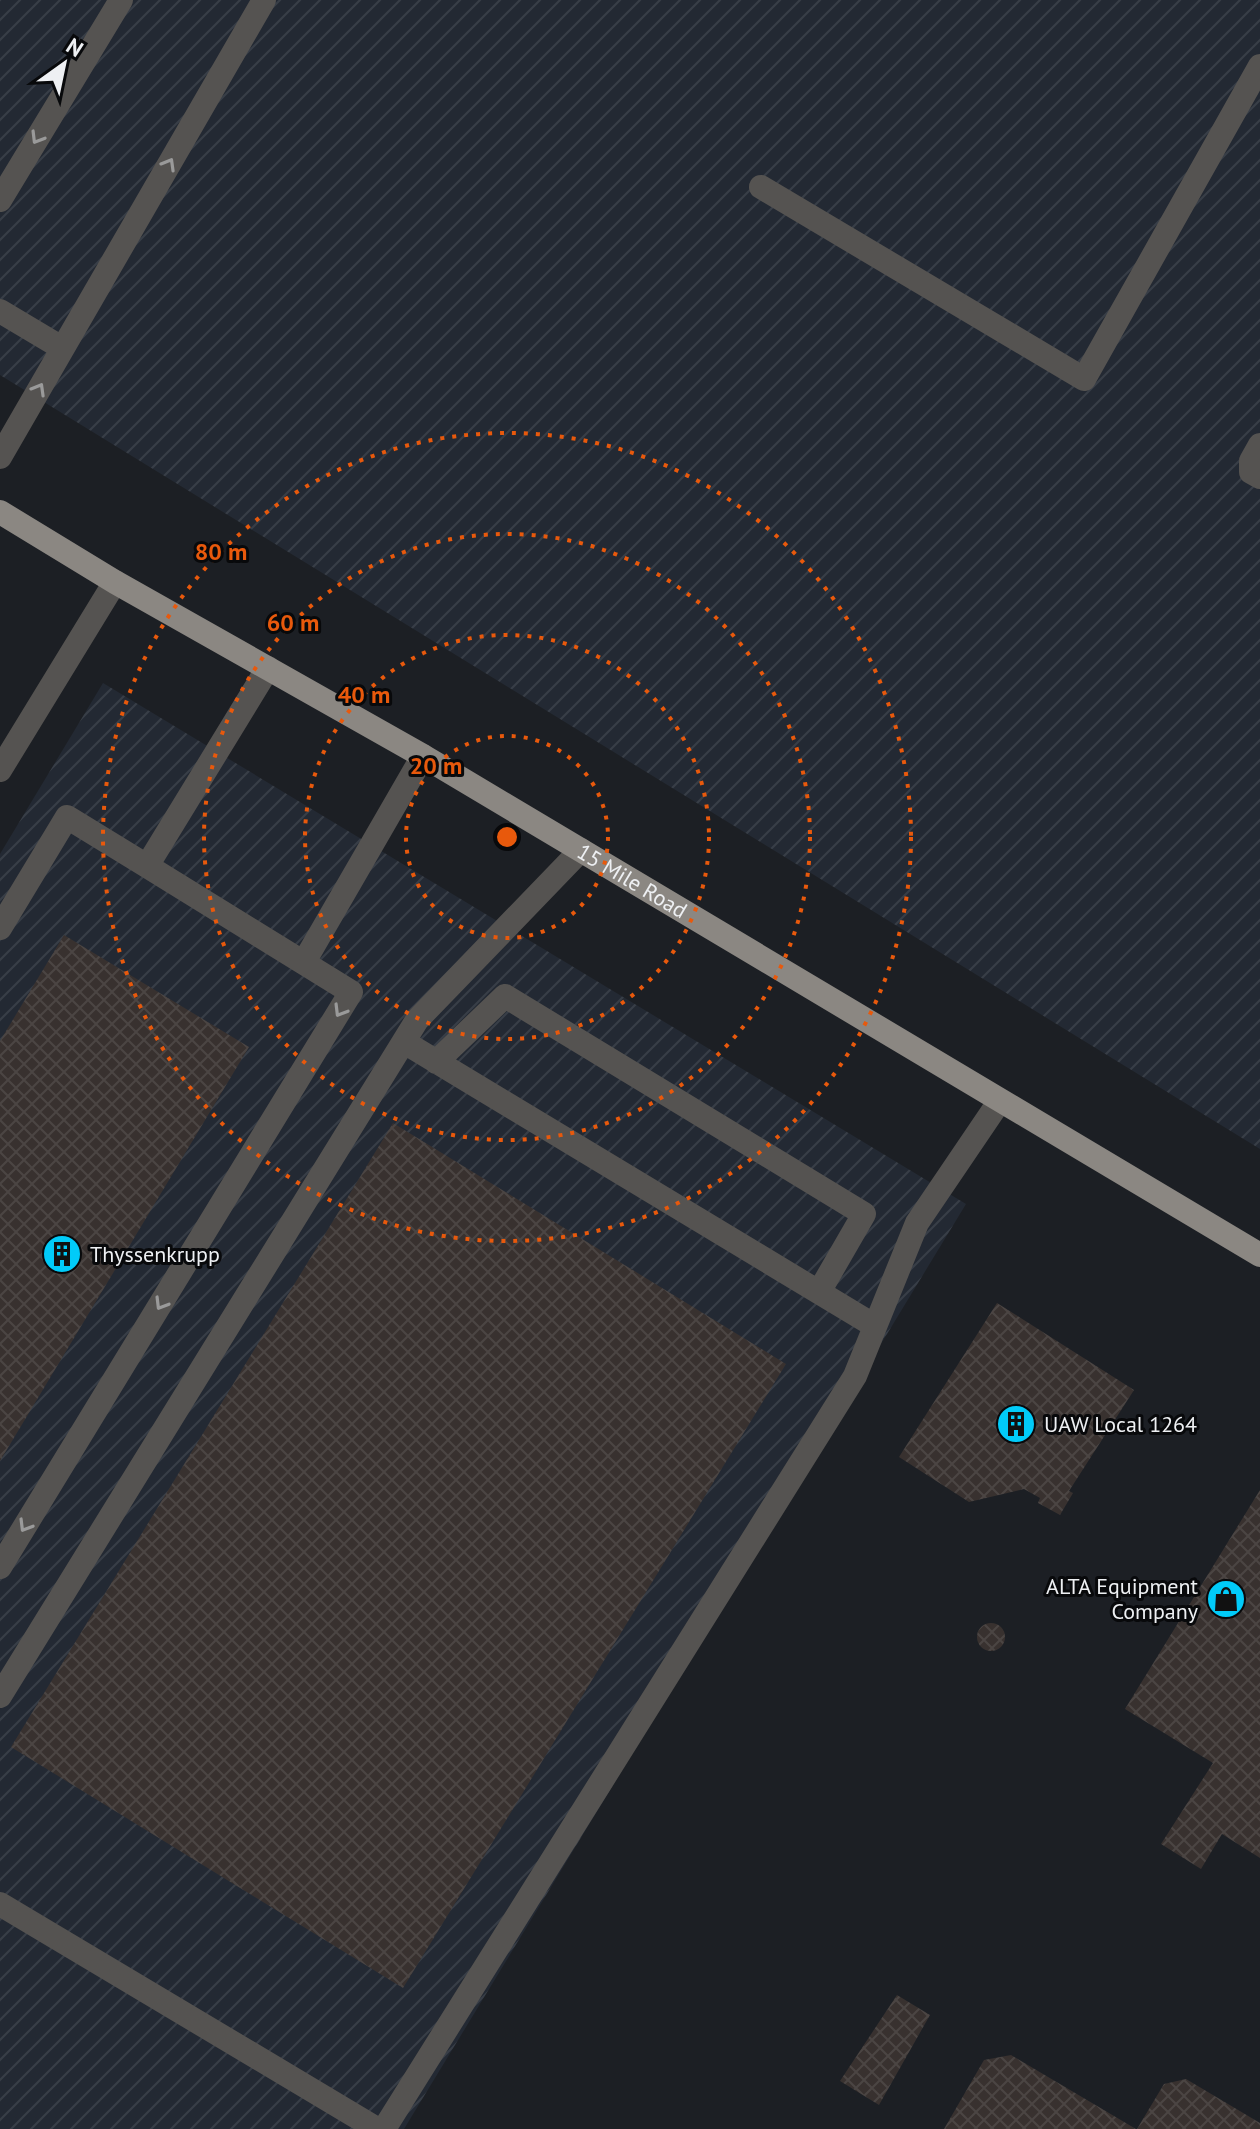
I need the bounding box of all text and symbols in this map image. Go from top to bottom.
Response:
north arrow [24,24,104,104]
text: N [61,32,89,63]
one-way arrow [32,130,47,144]
one-way arrow [159,158,175,173]
one-way arrow [29,383,45,398]
text: 80 m [195,536,247,567]
text: 60 m [267,607,319,638]
text: 40 m [338,679,390,710]
text: 20 m [410,750,462,781]
centre of rings [493,823,521,851]
street label: 15 Mile Road [572,837,692,924]
one-way arrow [334,1002,350,1017]
building icon: Thyssenkrupp [41,1233,83,1275]
place label: Thyssenkrupp [90,1240,220,1268]
one-way arrow [155,1295,170,1310]
building icon: UAW Local 1264 [995,1403,1037,1445]
place label: UAW Local 1264 [1044,1410,1197,1438]
one-way arrow [19,1517,35,1532]
place label: ALTA Equipment Company [1046,1572,1199,1625]
shop icon: ALTA Equipment Company [1205,1578,1247,1620]

